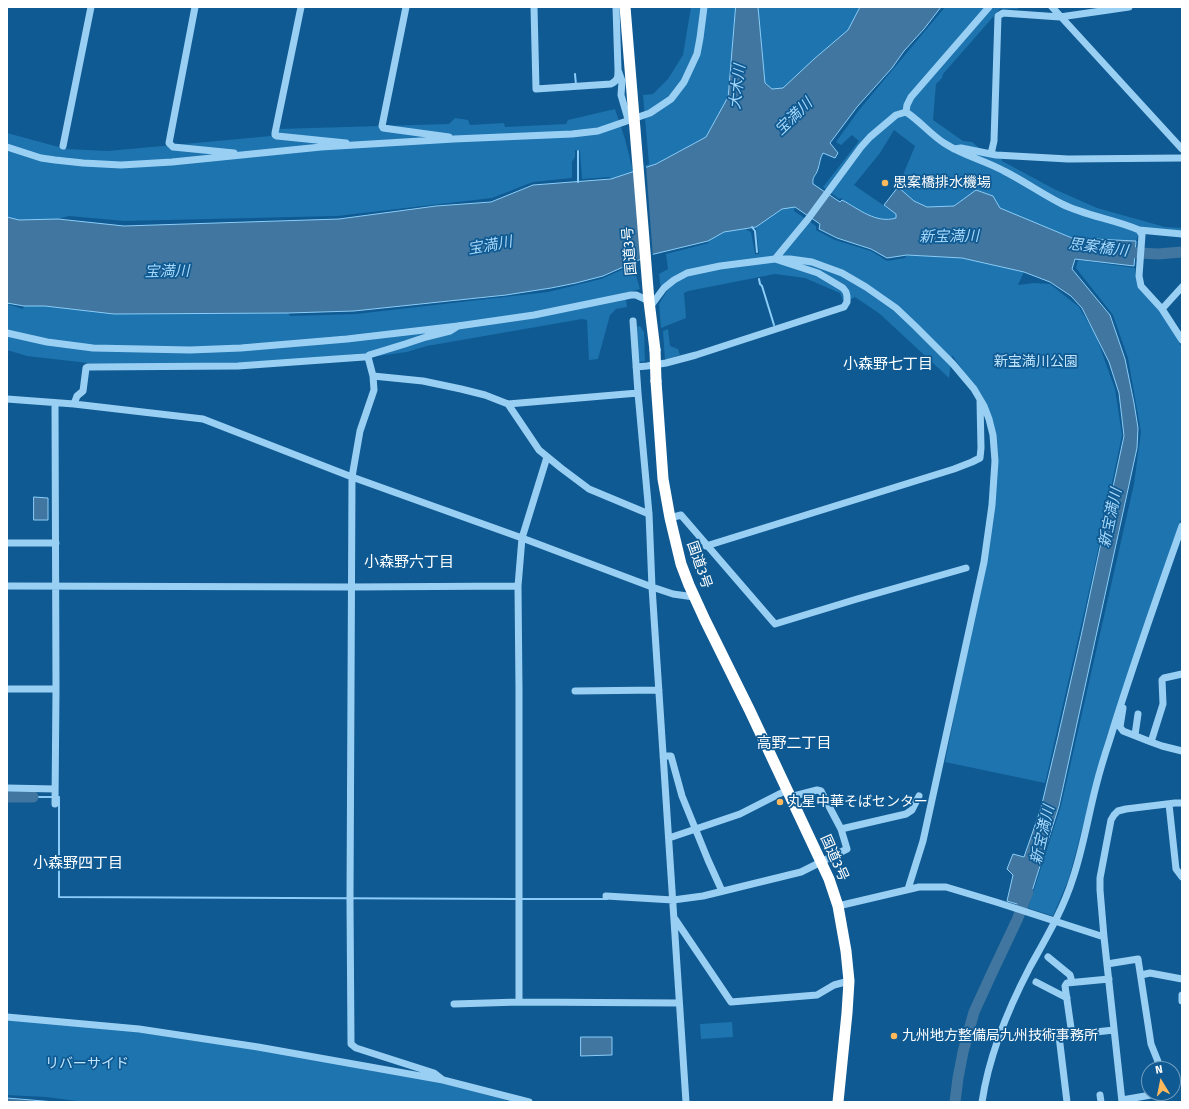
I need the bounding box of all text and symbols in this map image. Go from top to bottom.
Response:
water label: 大木川 [726,64,750,110]
water label: 宝満川 [772,95,816,139]
place label: 思案橋排水機場 [893,175,991,191]
marker: 思案橋排水機場 [880,178,890,188]
street label: 国道3号 [619,226,641,276]
water label: 新宝満川 [919,227,979,247]
water label: 宝満川 [466,233,514,259]
water label: 思案橋川 [1067,235,1129,261]
water label: 宝満川 [144,263,190,281]
park label: 新宝満川公園 [994,354,1078,370]
district label: 小森野七丁目 [843,356,933,374]
water label: 新宝満川 [1096,487,1126,549]
street label: 国道3号 [683,539,715,591]
district label: 小森野六丁目 [364,554,454,572]
district label: 高野二丁目 [757,735,831,753]
place label: 丸星中華そばセンター [788,794,928,810]
marker: 丸星中華そばセンター [775,797,785,807]
water label: 新宝満川 [1027,804,1059,866]
street label: 国道3号 [816,832,852,884]
district label: 小森野四丁目 [33,855,123,873]
place label: 九州地方整備局九州技術事務所 [902,1028,1098,1044]
marker: 九州地方整備局九州技術事務所 [889,1031,899,1041]
park label: リバーサイド [45,1056,129,1072]
north arrow [1141,1061,1181,1101]
text: N [1154,1063,1164,1077]

